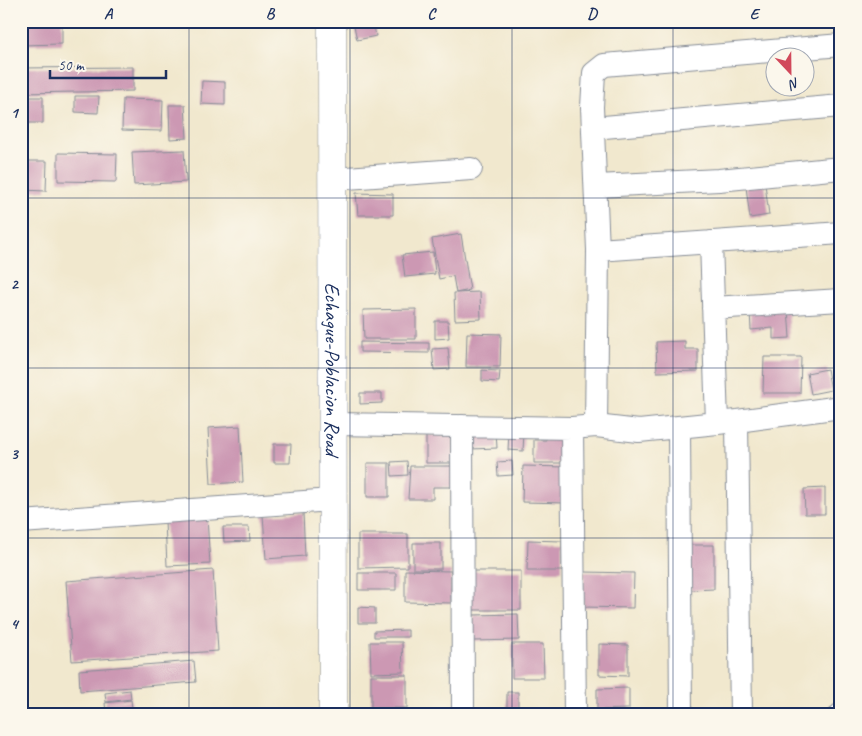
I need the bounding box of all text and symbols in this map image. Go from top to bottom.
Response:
text: A [104,4,114,24]
text: B [266,4,276,24]
text: C [427,4,437,24]
text: D [587,4,598,24]
text: E [750,4,761,24]
scale bar [50,48,166,80]
north arrow [764,48,814,98]
text: 50 m [58,56,85,75]
text: N [785,74,802,94]
text: 1 [10,103,19,123]
text: 2 [10,274,19,294]
street label: Echague-Poblacion Road [319,282,346,459]
text: 3 [10,444,19,464]
text: 4 [10,614,19,634]

